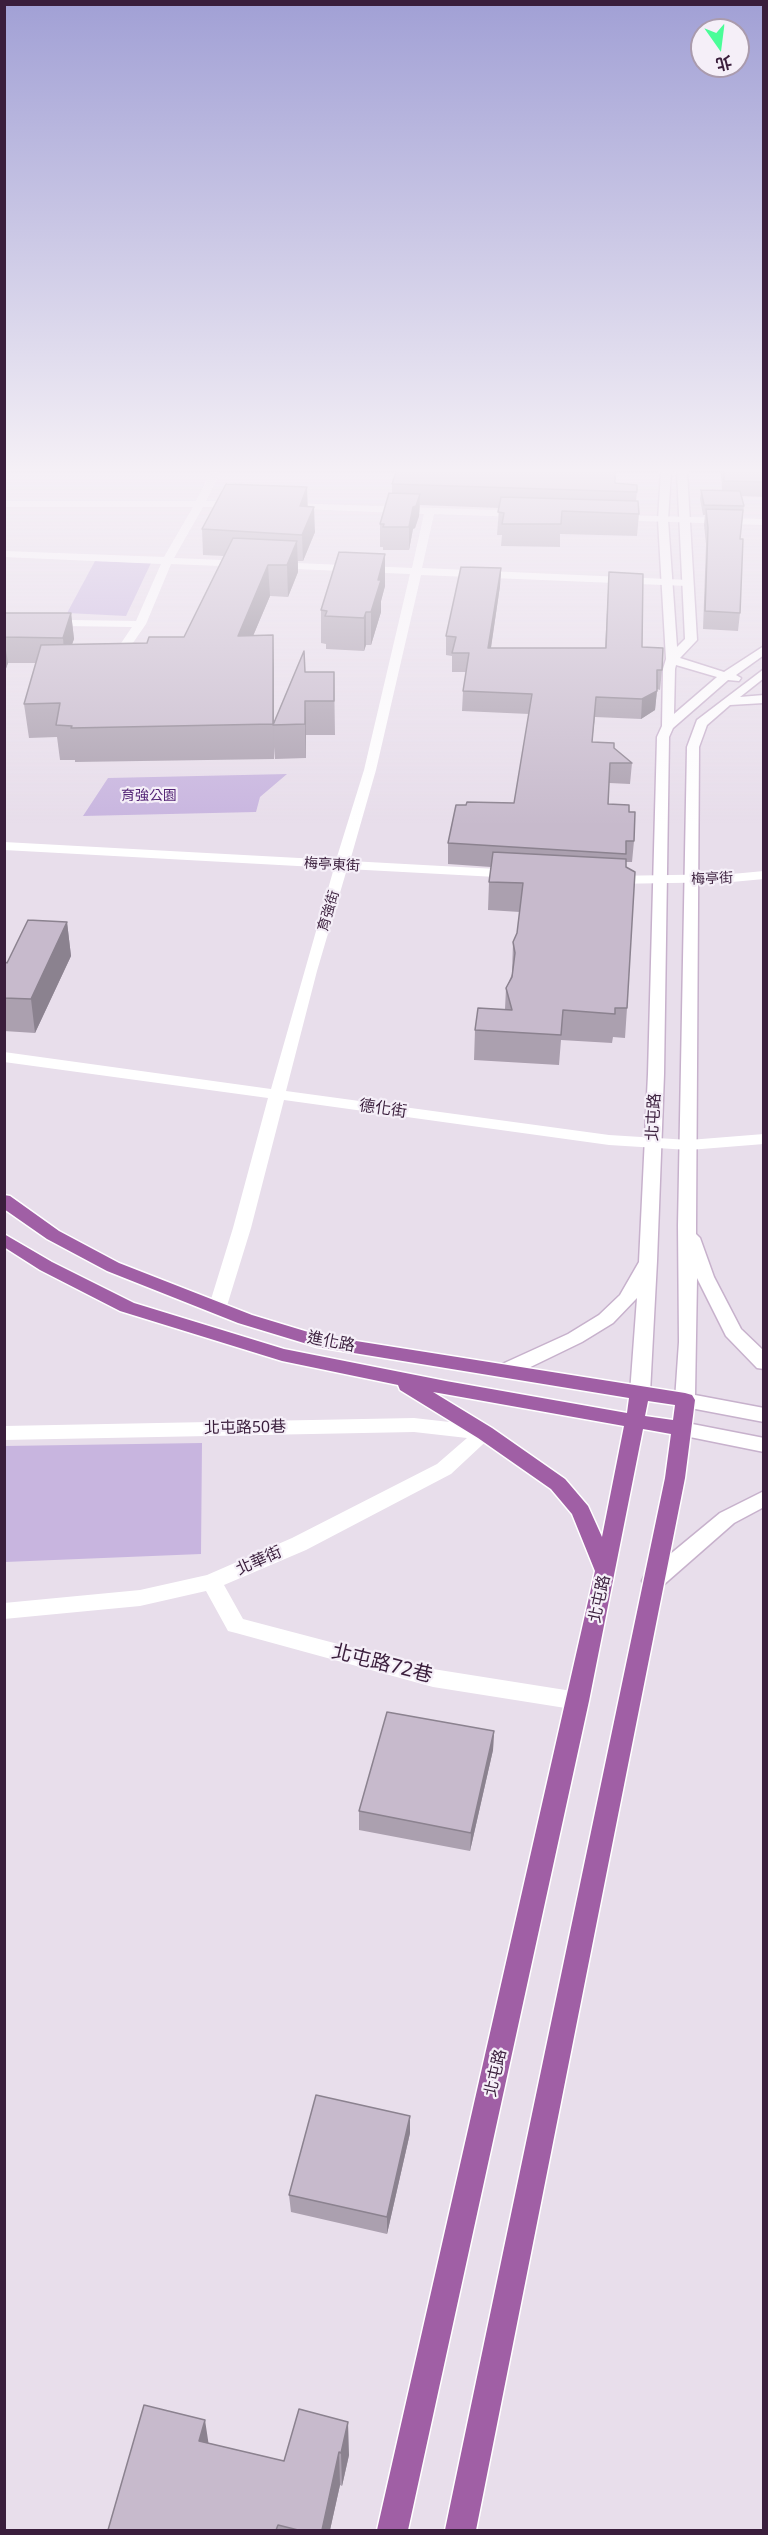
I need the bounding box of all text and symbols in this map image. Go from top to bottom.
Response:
north arrow [690,18,750,78]
text: 北 [713,51,734,76]
park label: 育強公園 [121,788,177,804]
street label: 梅亭東街 [304,855,360,875]
street label: 梅亭街 [691,870,733,888]
street label: 育強街 [315,888,343,934]
street label: 北屯路 [643,1093,665,1141]
street label: 德化街 [358,1096,408,1122]
street label: 進化路 [306,1328,356,1356]
street label: 北屯路50巷 [204,1418,286,1438]
street label: 北華街 [233,1542,285,1580]
street label: 北屯路 [586,1574,614,1624]
street label: 北屯路72巷 [329,1640,435,1688]
street label: 北屯路 [481,2047,511,2099]

